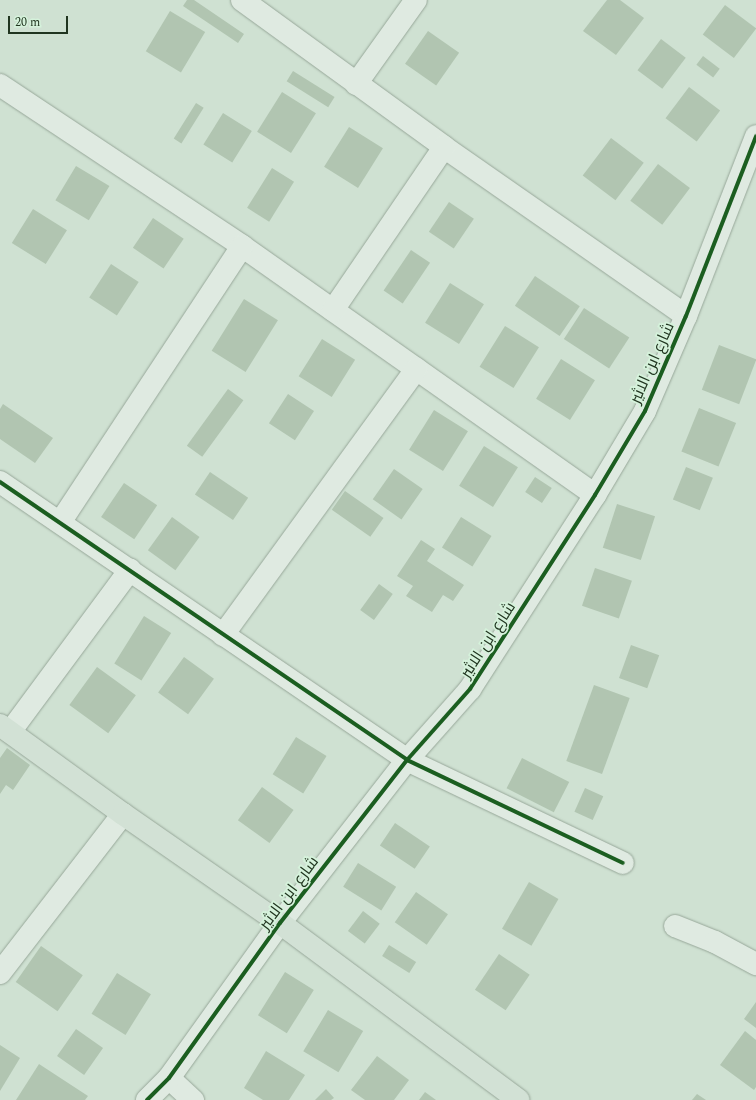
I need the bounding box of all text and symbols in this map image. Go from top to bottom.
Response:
scale bar [10,8,70,34]
text: 20 m [15,13,40,32]
street label: شارع ابن الاثير [626,319,678,407]
street label: شارع ابن الاثير [456,598,520,682]
street label: شارع ابن الاثير [255,852,323,934]

